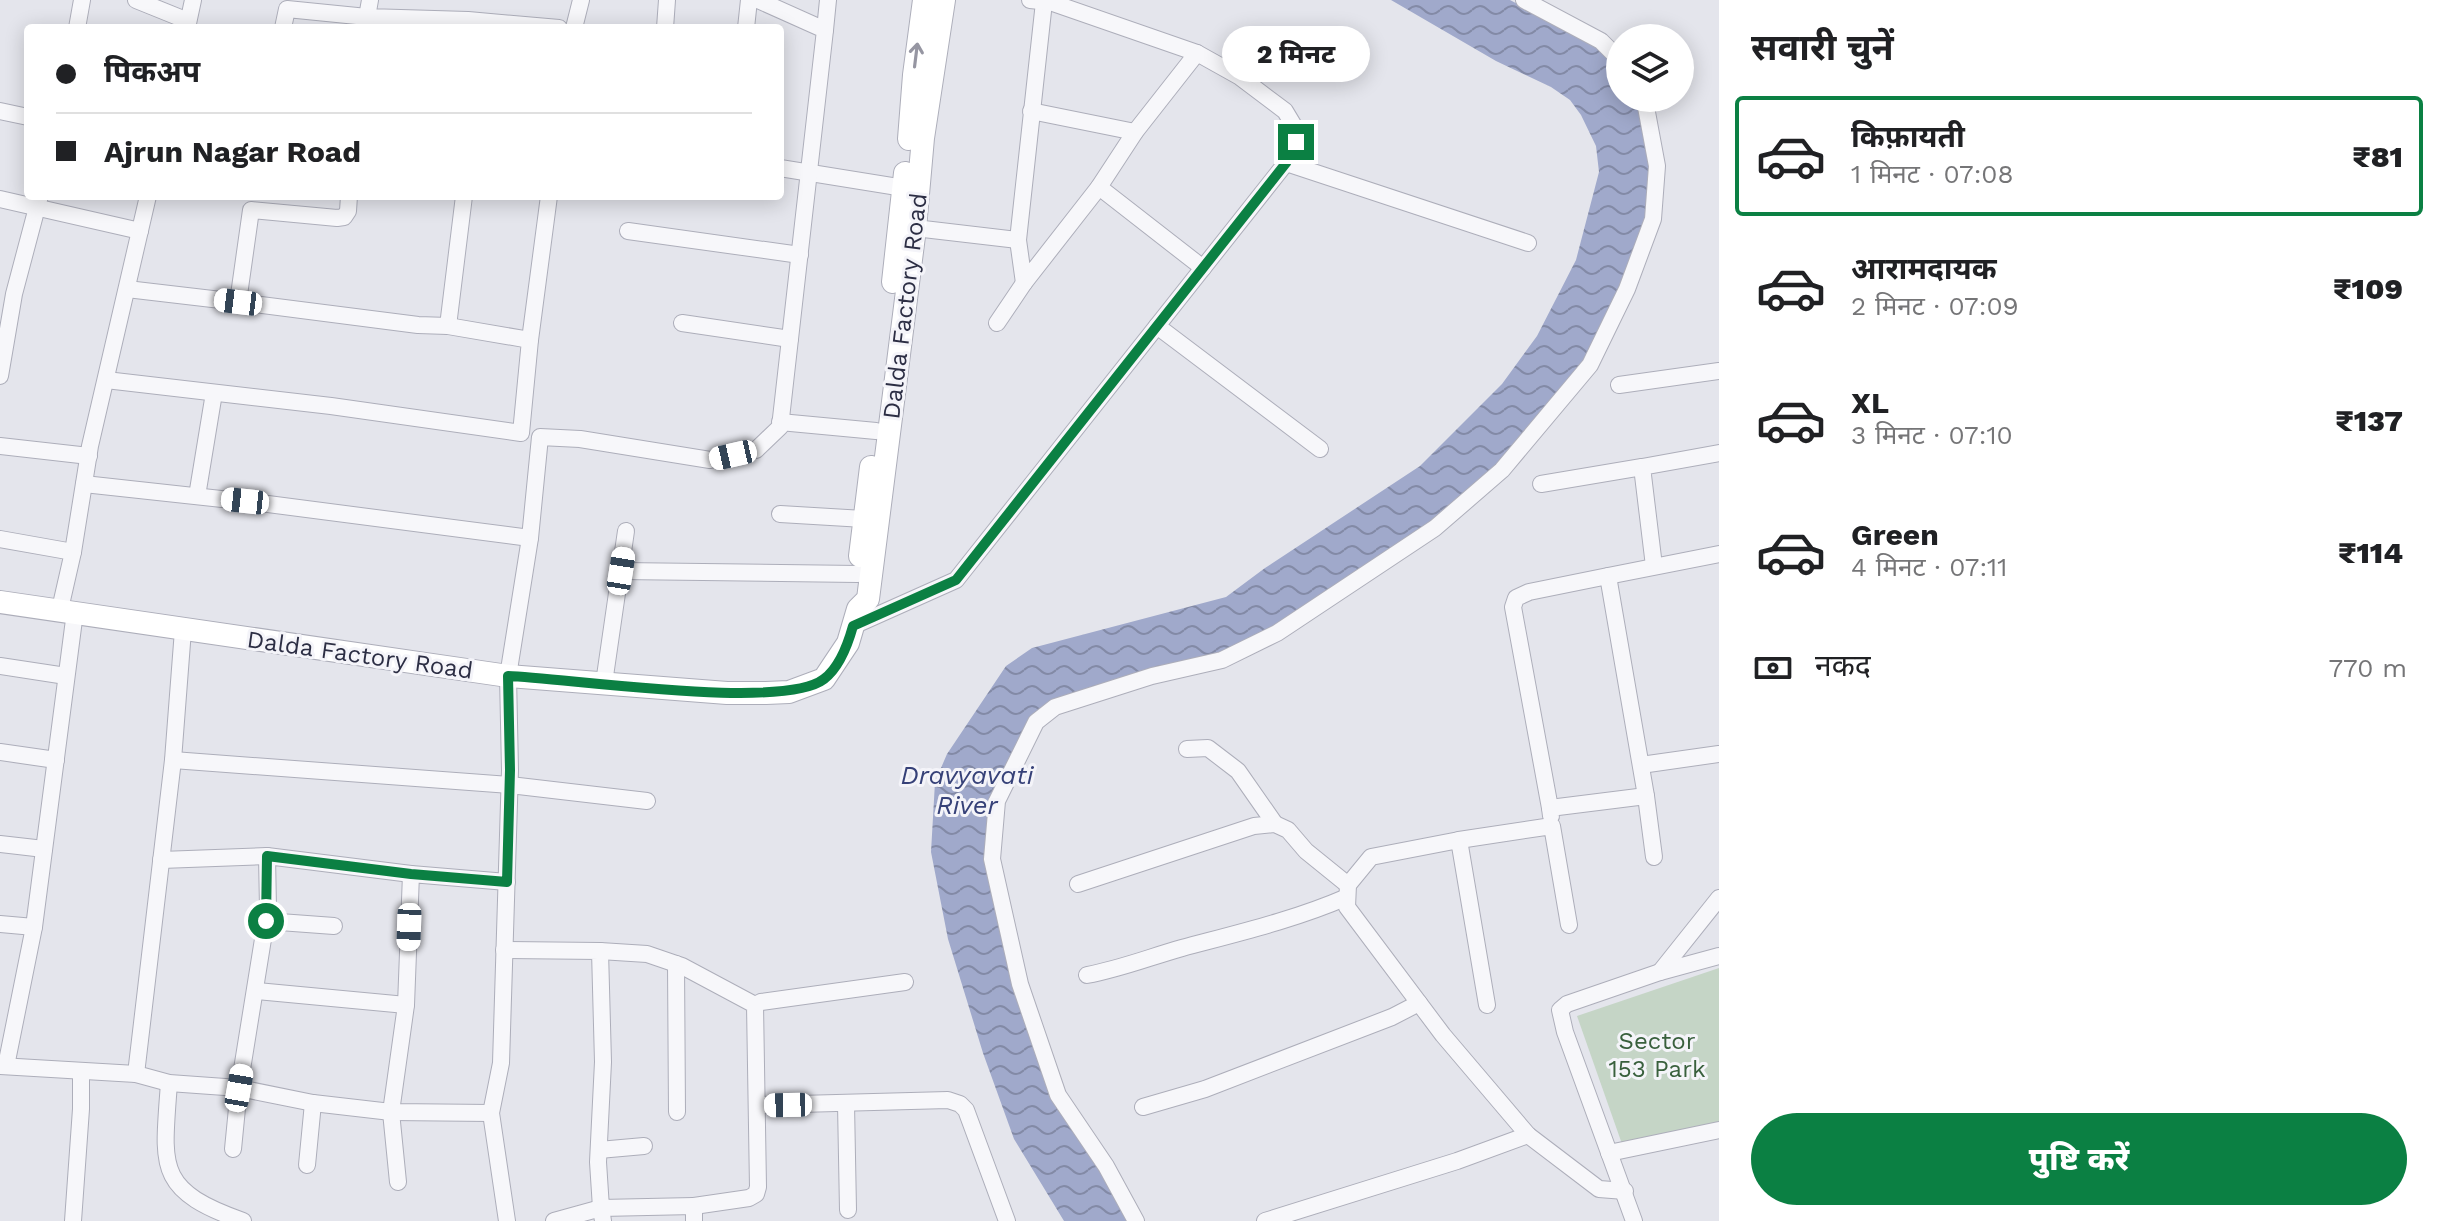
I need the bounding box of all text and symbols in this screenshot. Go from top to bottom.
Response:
map controls [1606,24,1694,112]
button: layers [1606,24,1694,112]
callout: 2 मिनट [1222,26,1370,82]
text: सवारी चुनें [1751,27,1894,69]
text: 2 मिनट [1257,39,1335,69]
one-way arrow [909,42,924,69]
text: पिकअप [104,54,200,89]
text: किफ़ायती [1851,119,1965,154]
icon: car [1755,120,1827,192]
route end [1278,124,1314,160]
text: Ajrun Nagar Road [104,134,361,169]
text: ₹81 [2352,139,2403,174]
text: 1 मिनट · 07:08 [1851,159,2014,189]
street label: Dalda Factory Road [877,191,933,421]
text: आरामदायक [1851,251,1997,286]
icon: car [1755,252,1827,324]
text: ₹109 [2333,271,2403,306]
car [213,287,263,317]
text: 2 मिनट · 07:09 [1851,291,2019,321]
icon: car [1755,384,1827,456]
text: XL [1851,385,1889,420]
text: ₹137 [2335,403,2403,438]
text: 3 मिनट · 07:10 [1851,420,2013,450]
car [707,438,759,472]
car [220,487,270,515]
icon: car [1755,516,1827,588]
text: Green [1851,517,1939,552]
text: ₹114 [2338,535,2403,570]
car [605,545,637,597]
text: 4 मिनट · 07:11 [1851,552,2007,582]
street label: Dalda Factory Road [245,625,475,685]
icon: cash [1751,646,1795,690]
text: नकद [1815,648,1871,683]
text: 770 m [2329,653,2407,683]
water label: Dravyavati River [901,760,1035,820]
route start [248,903,284,939]
car [396,903,422,951]
park label: Sector 153 Park [1608,1027,1706,1083]
car [223,1062,255,1114]
car [764,1093,812,1117]
button: पुष्टि करें [1751,1113,2407,1205]

